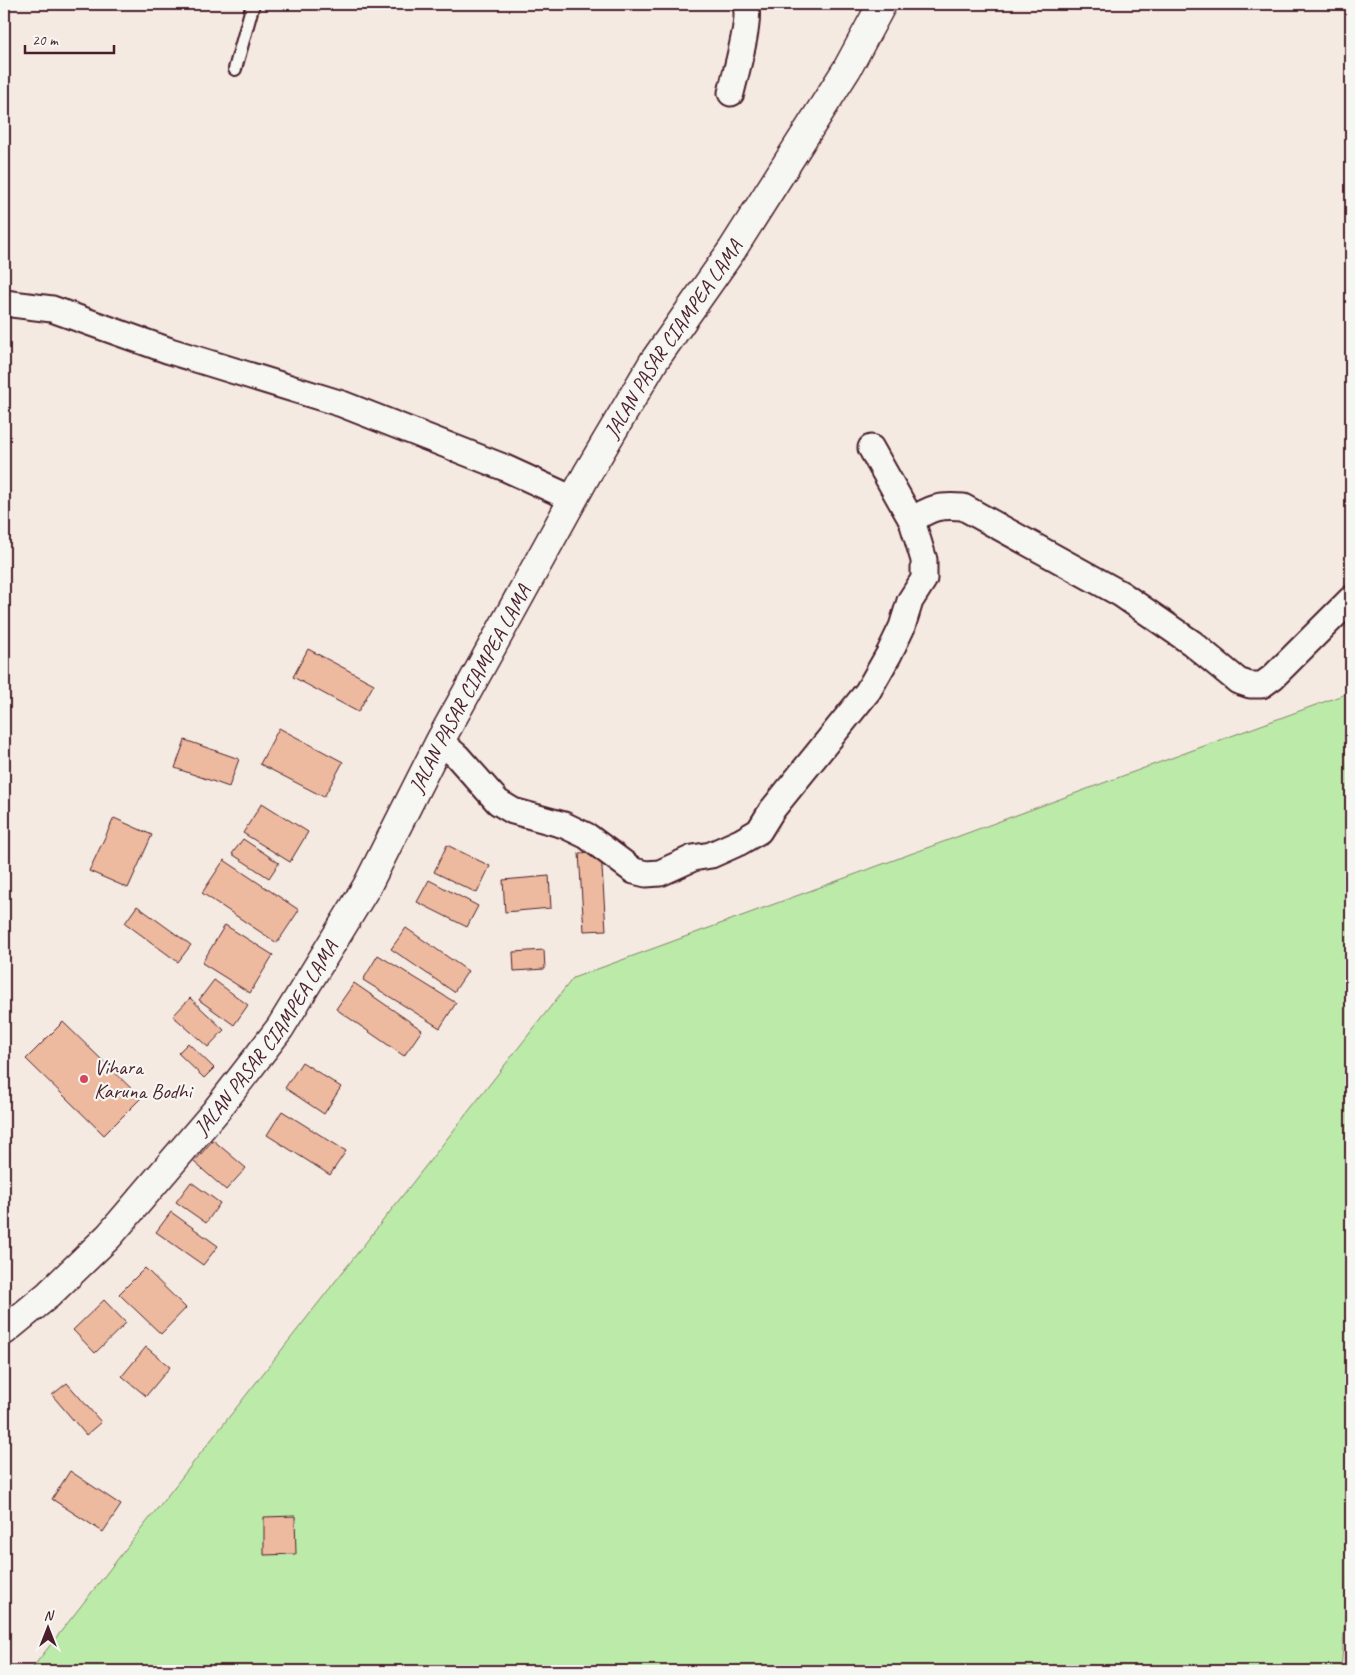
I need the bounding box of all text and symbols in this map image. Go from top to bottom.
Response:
scale bar [25,22,114,54]
text: 20 m [32,31,59,50]
street label: JALAN PASAR CIAMPEA LAMA [598,234,749,443]
street label: JALAN PASAR CIAMPEA LAMA [403,579,537,798]
street label: JALAN PASAR CIAMPEA LAMA [188,935,344,1141]
place label: Vihara Karuna Bodhi [94,1054,195,1104]
marker: Vihara Karuna Bodhi [78,1073,90,1085]
north arrow [22,1602,72,1652]
text: N [44,1607,55,1624]

